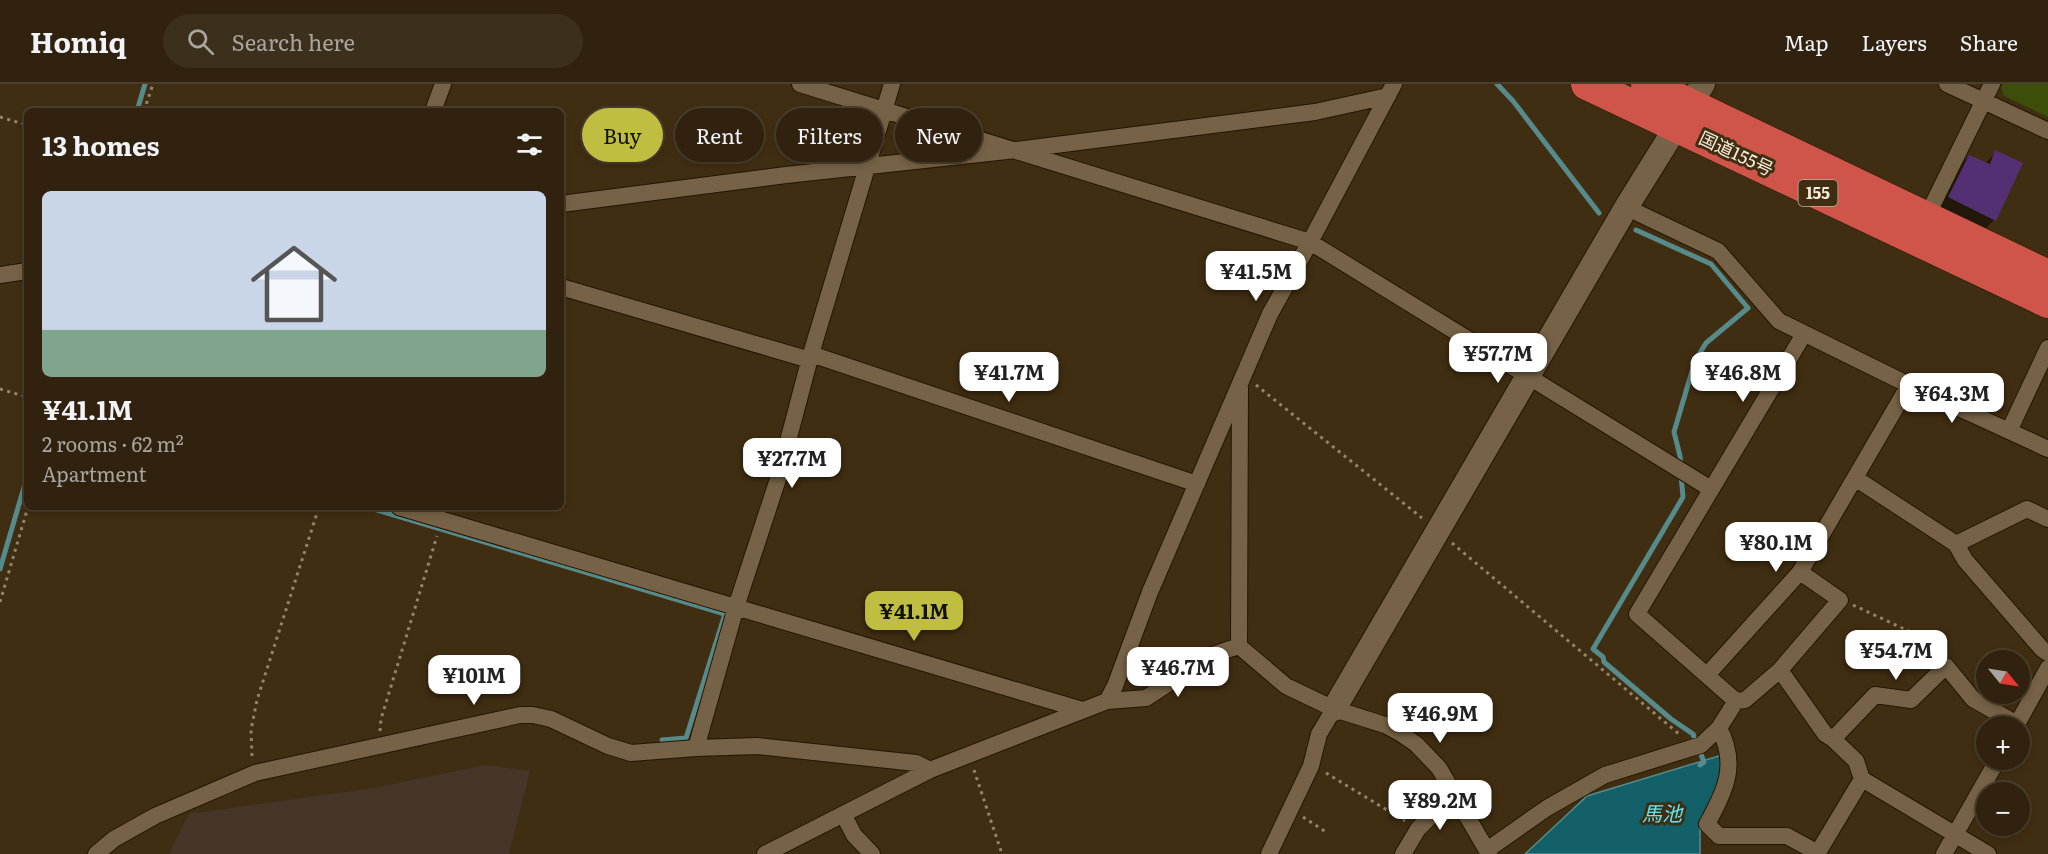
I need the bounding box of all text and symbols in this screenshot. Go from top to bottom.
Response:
search box [163,14,583,68]
text: Homiq [30,20,127,62]
icon: search [184,25,217,58]
text: Search here [232,25,355,58]
text: Map [1784,26,1829,57]
text: Layers [1862,26,1927,57]
text: Share [1960,26,2018,57]
chip: Buy [582,108,663,162]
chip: Rent [675,108,764,162]
chip: Filters [776,108,883,162]
chip: New [895,108,982,162]
street label: 国道155号 [1695,124,1778,182]
text: 13 homes [42,125,160,164]
icon: filters [513,128,546,161]
road number: 155 [1798,180,1838,206]
icon: home [240,230,348,338]
pin: ¥41.5M [1207,251,1305,302]
text: ¥41.5M [1220,255,1292,285]
pin: ¥57.7M [1449,333,1547,384]
text: ¥57.7M [1463,337,1533,367]
pin: ¥41.7M [960,352,1058,403]
pin: ¥46.8M [1694,352,1792,403]
text: ¥41.7M [974,356,1044,386]
text: ¥46.8M [1705,356,1781,386]
pin: ¥64.3M [1903,373,2001,424]
text: ¥64.3M [1914,377,1990,407]
text: ¥41.1M [42,389,133,428]
text: 2 rooms · 62 m² [42,428,184,458]
pin: ¥27.7M [743,438,841,489]
text: ¥27.7M [757,442,827,472]
text: Apartment [42,458,147,488]
pin: ¥80.1M [1727,522,1825,573]
text: ¥80.1M [1739,526,1813,556]
pin: ¥41.1M [865,591,963,642]
text: ¥41.1M [879,595,949,625]
pin: ¥54.7M [1847,630,1945,681]
text: ¥54.7M [1859,634,1933,664]
pin: ¥46.7M [1129,647,1227,698]
north arrow [1976,650,2030,704]
map controls [1976,650,2030,836]
text: ¥46.7M [1141,651,1215,681]
pin: ¥101M [432,655,516,706]
text: ¥101M [442,659,506,689]
pin: ¥46.9M [1391,693,1489,744]
text: ¥46.9M [1402,697,1478,727]
button: + [1976,716,2030,770]
pin: ¥89.2M [1391,780,1489,831]
button: − [1976,782,2030,836]
text: ¥89.2M [1403,784,1477,814]
water label: 馬池 [1642,797,1684,827]

